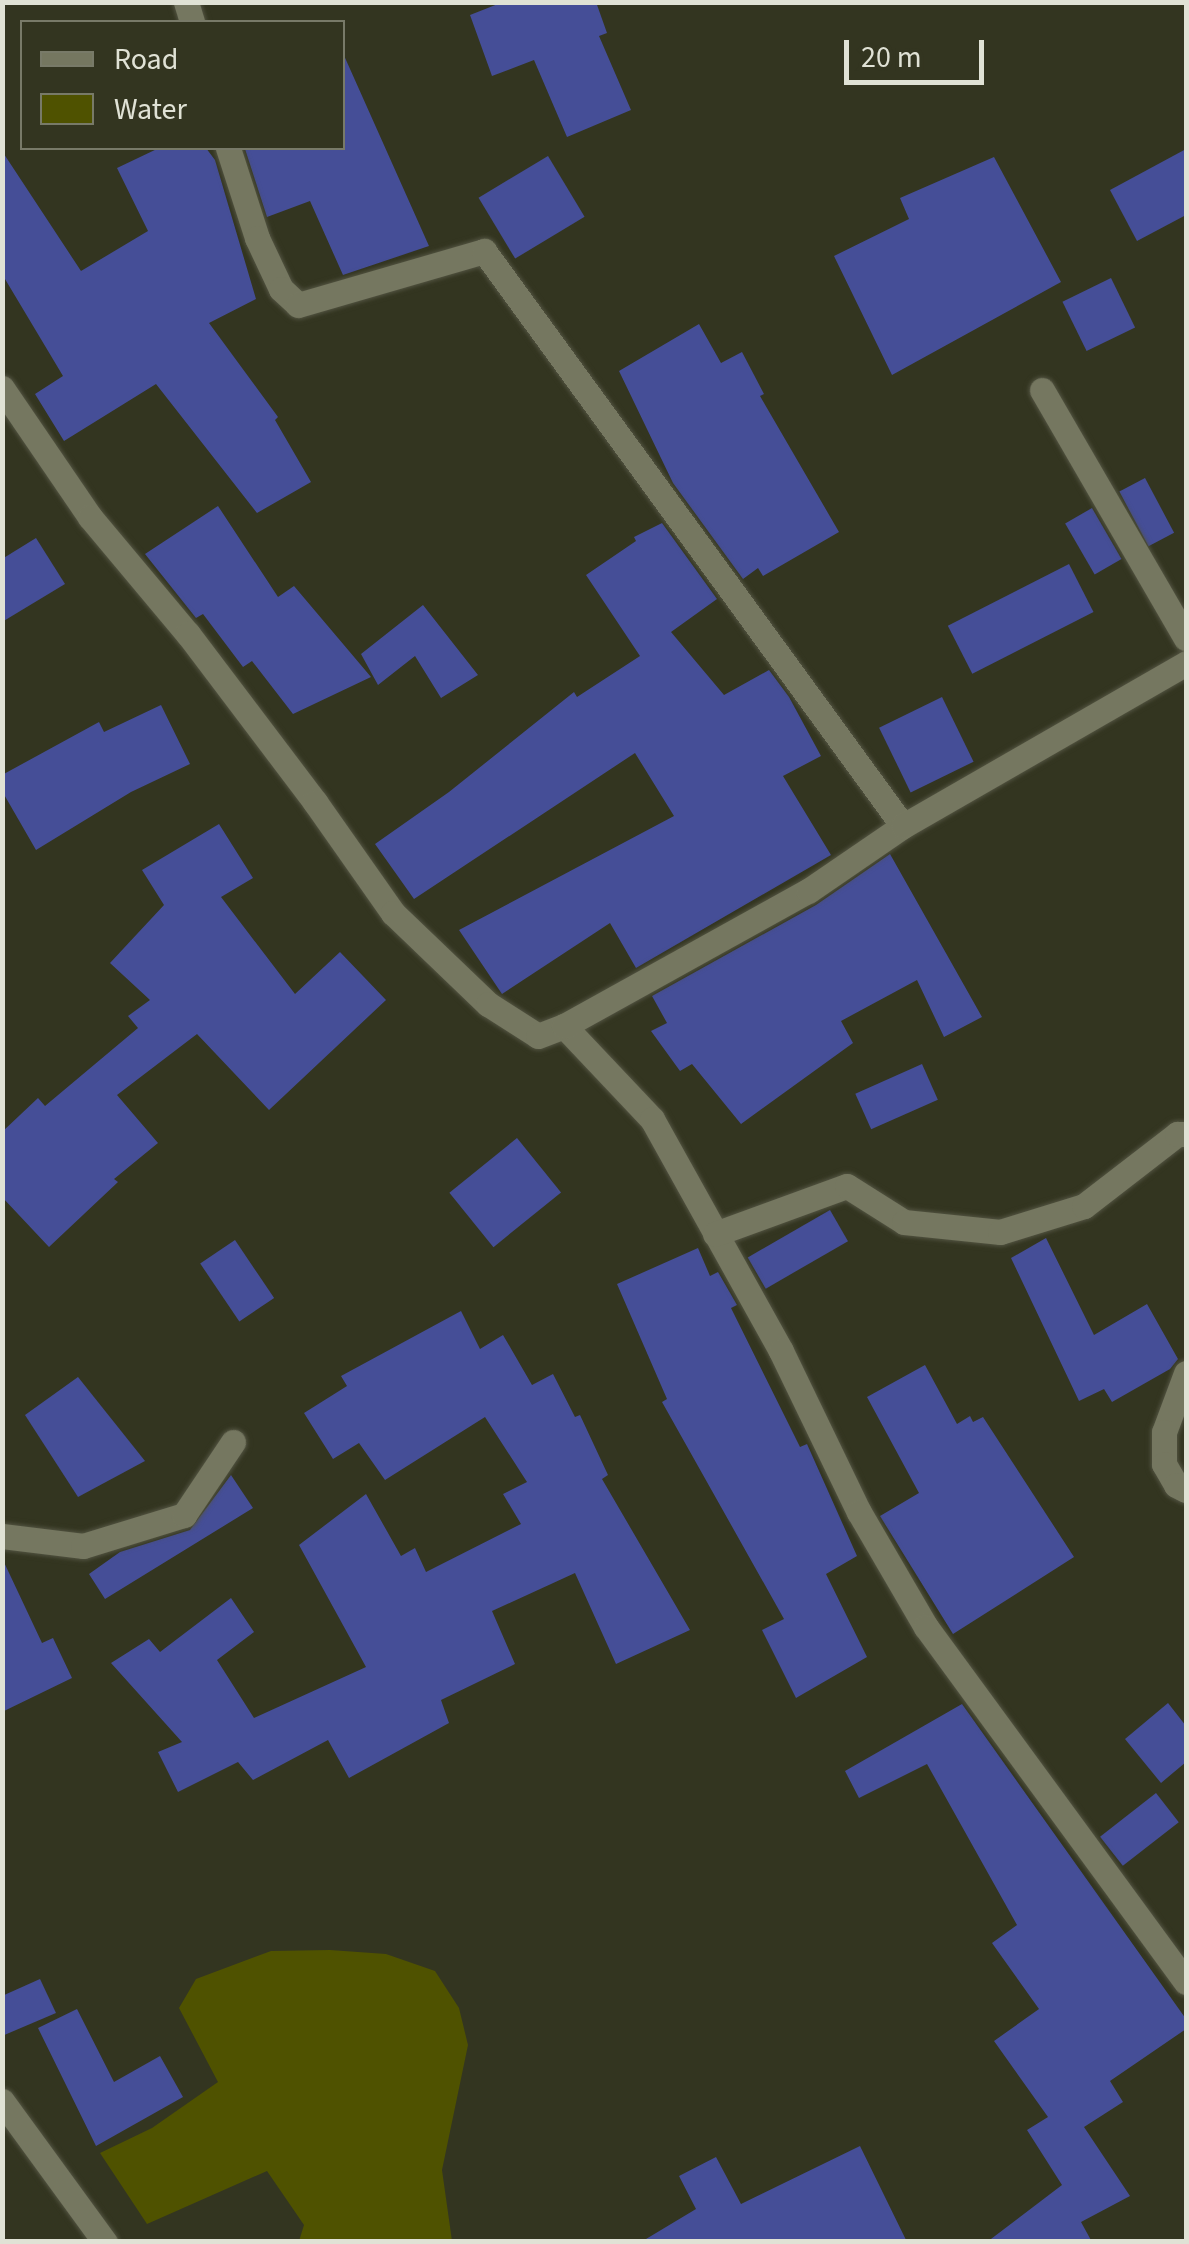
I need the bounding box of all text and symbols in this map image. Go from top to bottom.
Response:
legend [20,20,345,150]
scale bar [849,20,989,82]
text: 20 m [861,36,922,79]
text: Road [114,38,178,81]
text: Water [114,88,187,131]

